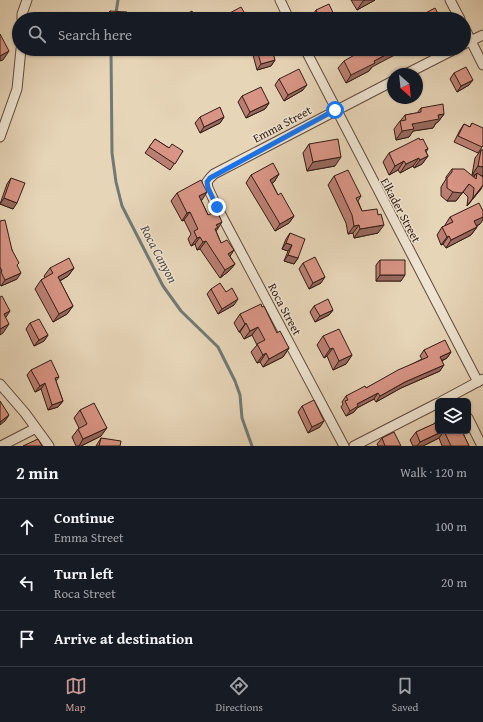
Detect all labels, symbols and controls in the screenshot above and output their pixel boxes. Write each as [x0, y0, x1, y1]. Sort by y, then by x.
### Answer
search box [12, 12, 471, 56]
icon: search [26, 23, 48, 45]
text: Search here [58, 24, 132, 45]
north arrow [387, 68, 423, 104]
street label: Emma Street [250, 101, 315, 147]
route start [326, 101, 344, 119]
street label: Elkader Street [377, 175, 426, 246]
route end [208, 198, 226, 216]
water label: Roca Canyon [135, 221, 182, 287]
street label: Roca Street [264, 280, 306, 339]
map controls [435, 398, 471, 434]
button: layers [435, 398, 471, 434]
text: 2 min [16, 460, 58, 485]
text: Walk · 120 m [400, 463, 467, 482]
text: Continue [54, 507, 115, 528]
icon: ahead [16, 516, 38, 538]
text: 100 m [435, 517, 467, 536]
text: Emma Street [54, 528, 124, 547]
text: Turn left [54, 563, 113, 584]
icon: left [16, 572, 38, 594]
text: 20 m [441, 573, 467, 592]
text: Roca Street [54, 584, 116, 603]
icon: arrive [16, 628, 38, 650]
text: Arrive at destination [54, 628, 193, 649]
tab: Map [65, 675, 87, 715]
tab: Directions [216, 675, 263, 715]
tab: Saved [392, 675, 418, 715]

